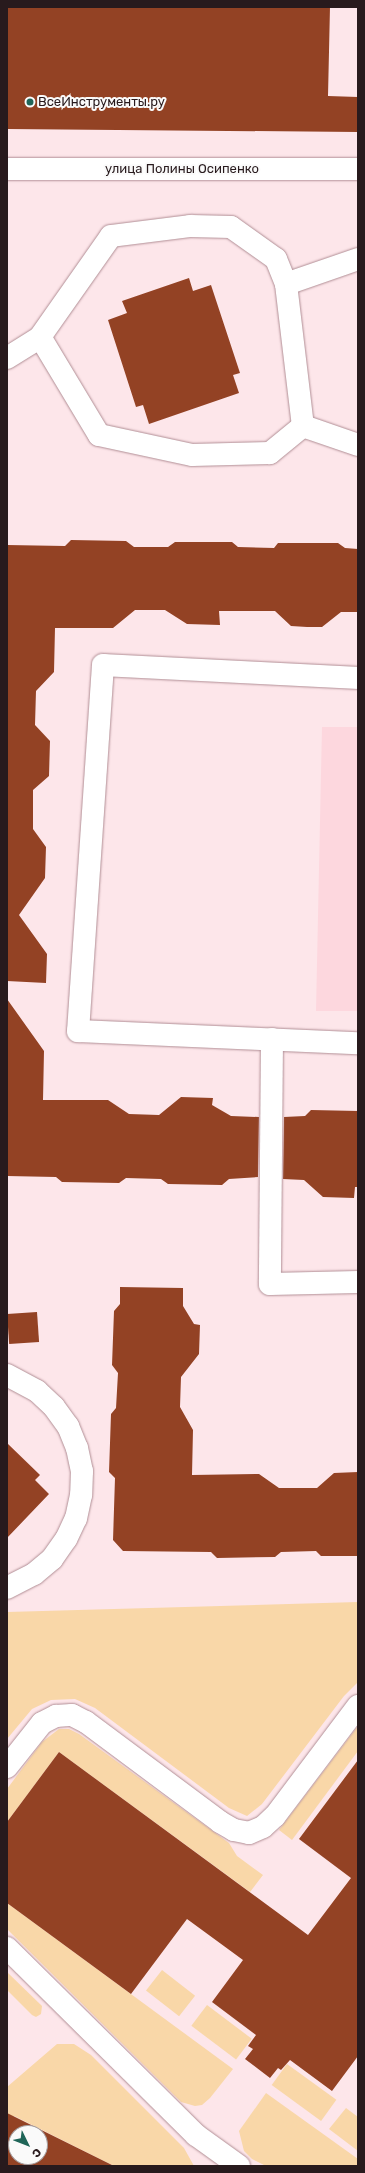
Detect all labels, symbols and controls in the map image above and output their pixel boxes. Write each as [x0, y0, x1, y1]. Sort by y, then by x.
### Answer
place label: ВсеИнструменты.ру [38, 94, 165, 110]
marker: ВсеИнструменты.ру [25, 97, 35, 107]
street label: улица Полины Осипенко [105, 161, 259, 177]
north arrow [8, 2125, 48, 2165]
text: С [29, 2146, 44, 2160]

